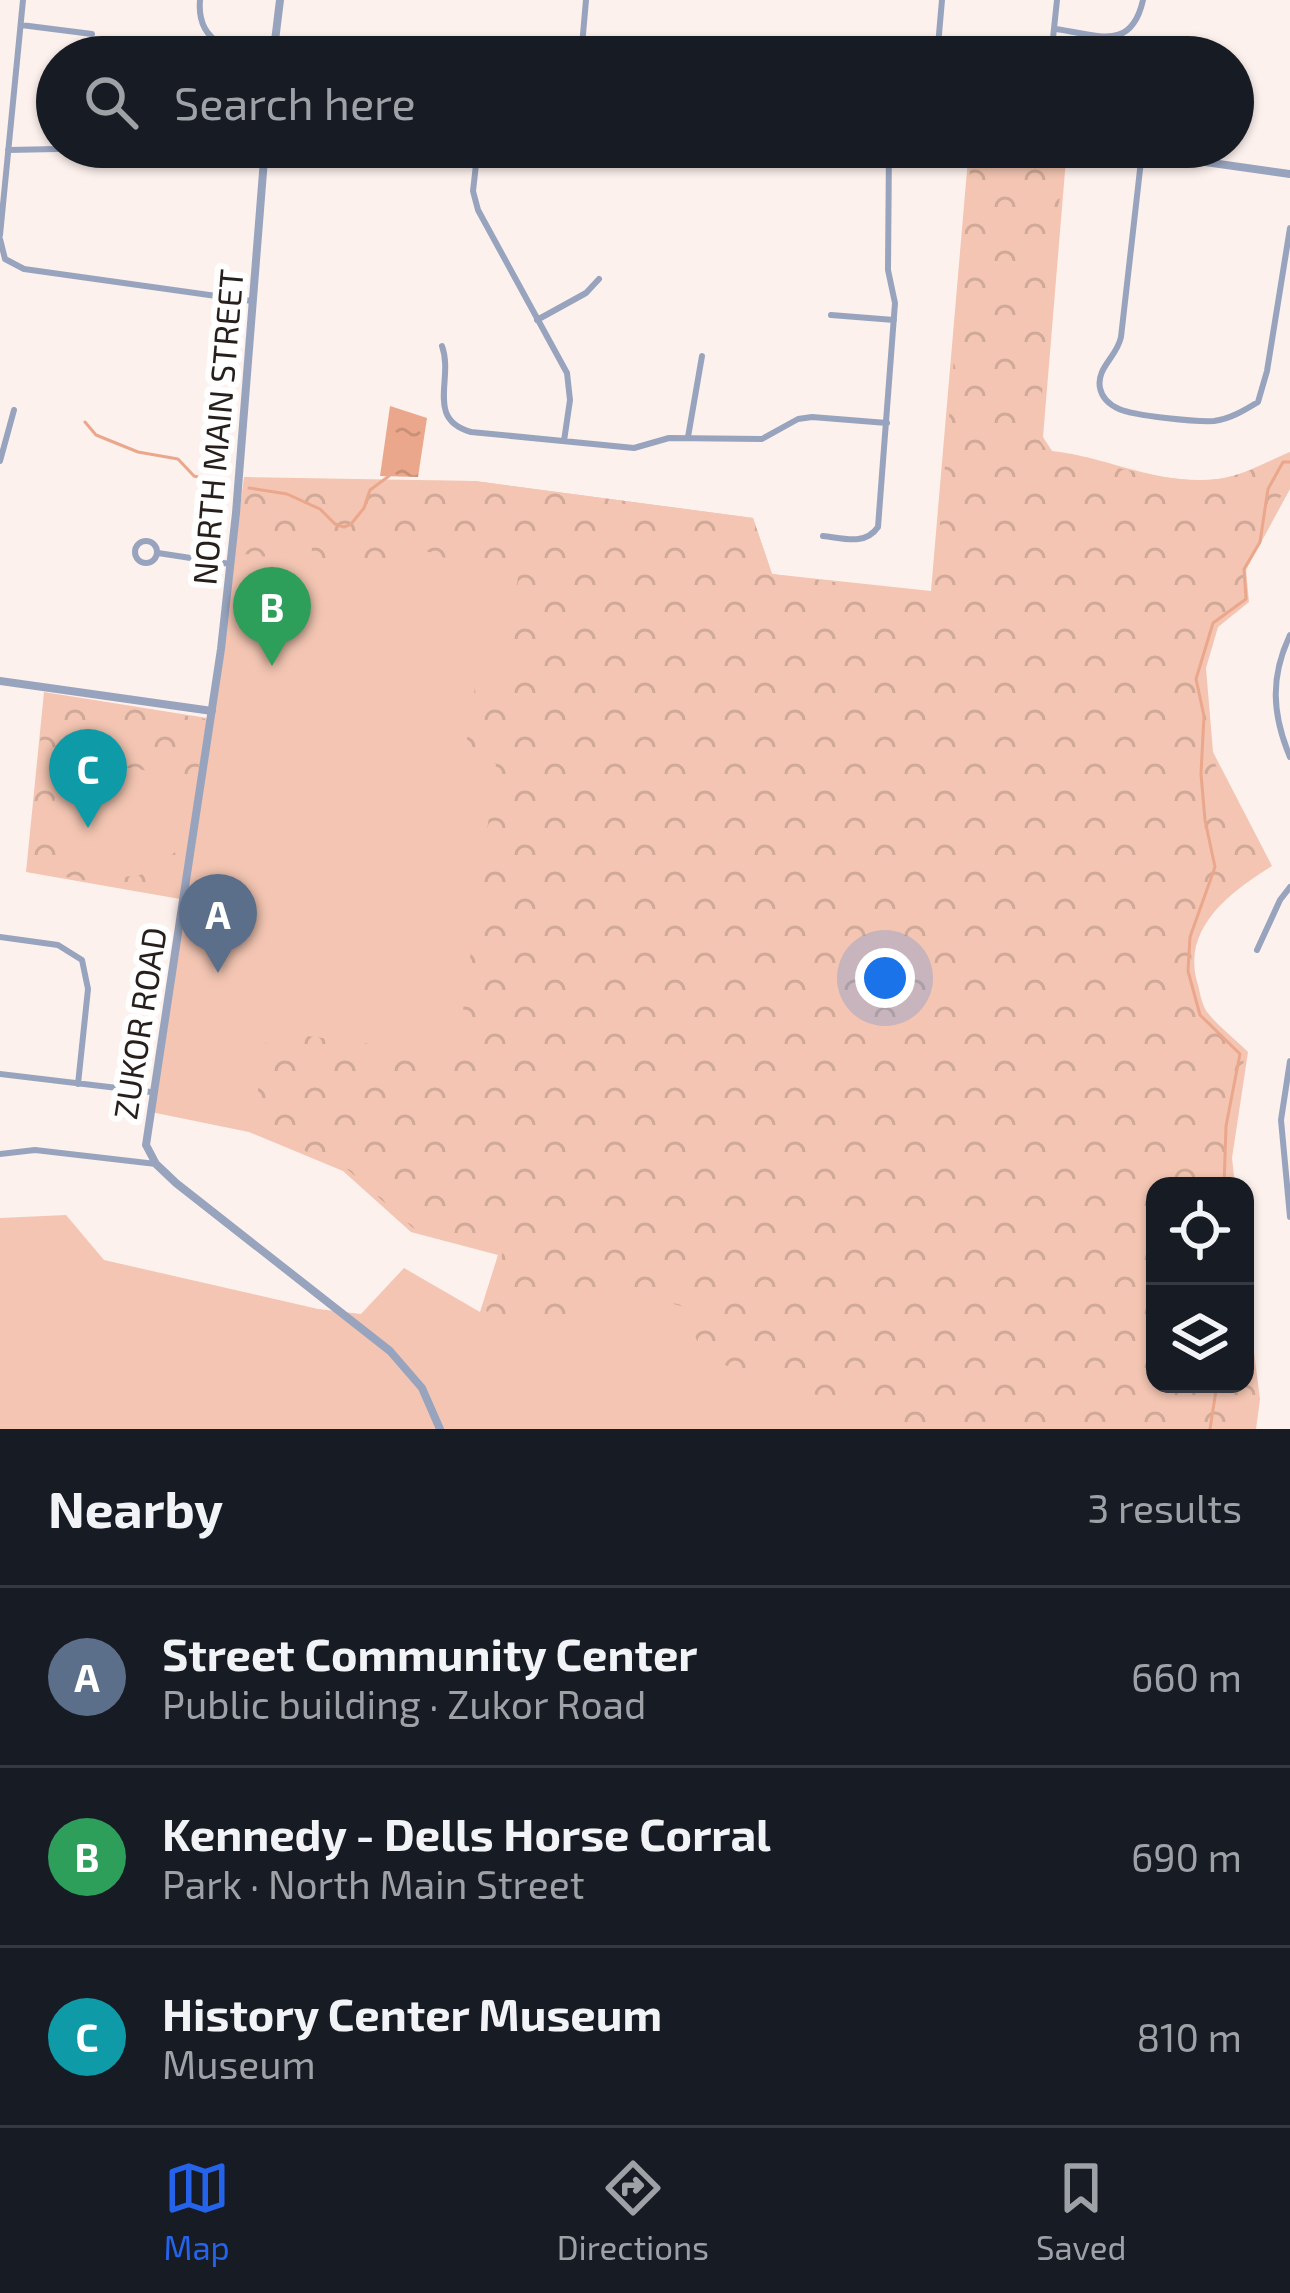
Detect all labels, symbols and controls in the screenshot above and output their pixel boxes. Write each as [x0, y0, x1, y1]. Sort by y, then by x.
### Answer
search box [36, 36, 1254, 168]
icon: search [78, 69, 144, 135]
text: Search here [174, 75, 416, 129]
street label: NORTH MAIN STREET [183, 267, 251, 587]
pin: B [233, 567, 311, 666]
pin: C [49, 729, 127, 828]
pin: A [179, 874, 257, 973]
street label: ZUKOR ROAD [104, 924, 174, 1122]
your location [855, 948, 915, 1008]
map controls [1146, 1177, 1254, 1393]
button: locate [1146, 1177, 1254, 1285]
button: layers [1146, 1285, 1254, 1393]
text: Nearby [48, 1477, 223, 1538]
text: 3 results [1088, 1484, 1242, 1531]
text: Street Community Center [162, 1626, 697, 1680]
text: A [74, 1653, 100, 1700]
text: 660 m [1131, 1653, 1242, 1700]
text: Public building · Zukor Road [162, 1680, 646, 1727]
text: Kennedy - Dells Horse Corral [162, 1806, 771, 1860]
text: B [75, 1833, 99, 1880]
text: 690 m [1131, 1833, 1242, 1880]
text: Park · North Main Street [162, 1860, 585, 1907]
text: History Center Museum [162, 1986, 662, 2040]
text: C [76, 2013, 98, 2060]
text: 810 m [1136, 2013, 1242, 2060]
text: Museum [162, 2040, 316, 2087]
tab: Map [164, 2155, 230, 2267]
tab: Directions [557, 2155, 709, 2267]
tab: Saved [1036, 2155, 1126, 2267]

